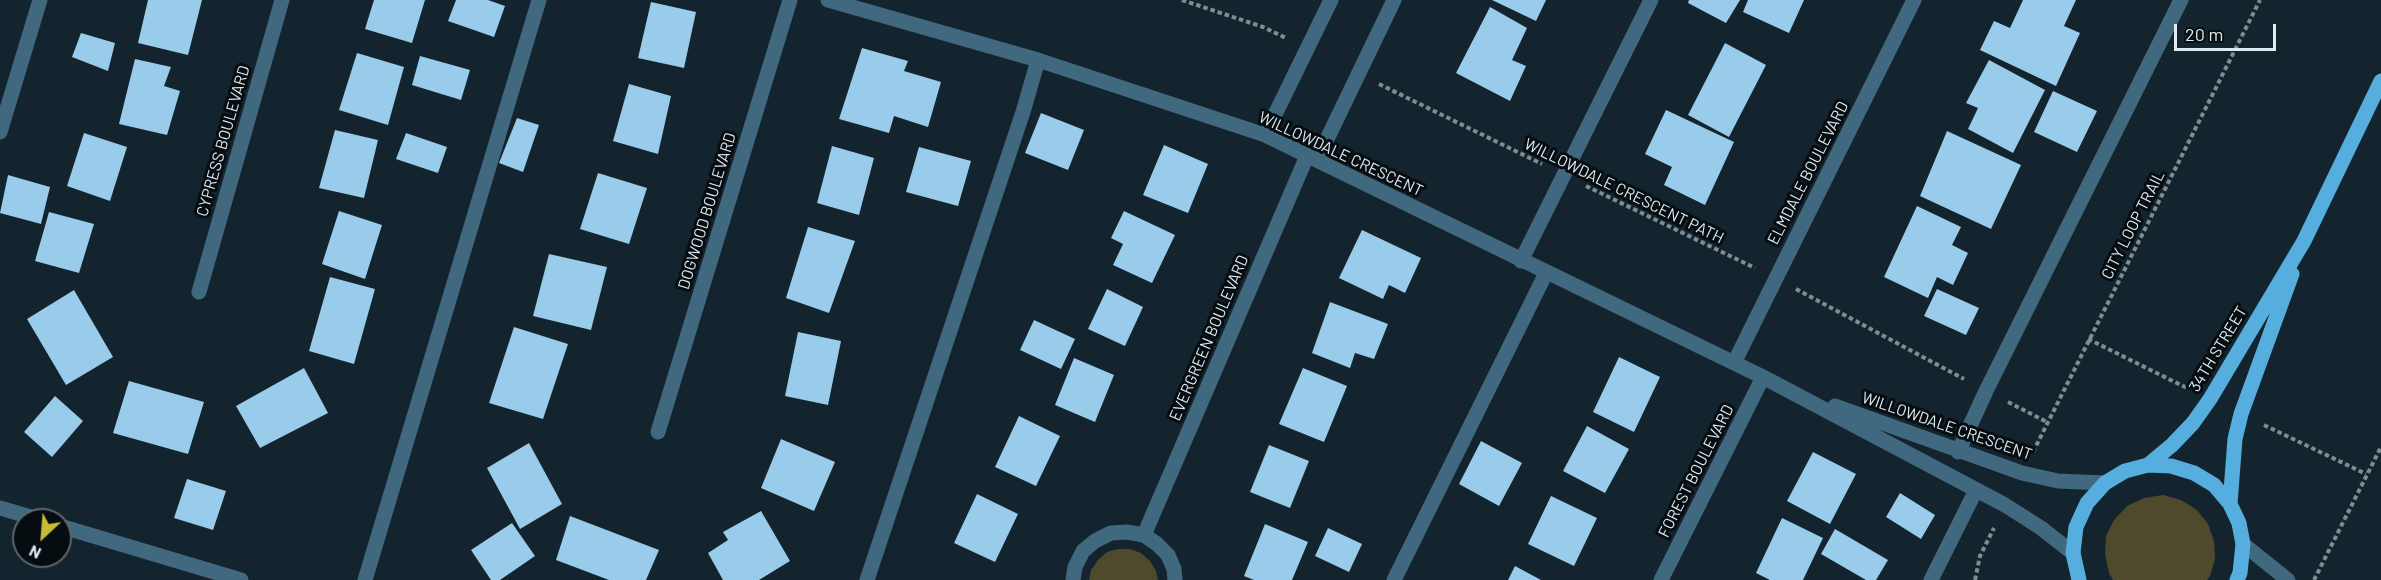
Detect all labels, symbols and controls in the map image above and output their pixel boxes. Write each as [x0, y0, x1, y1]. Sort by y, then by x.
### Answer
scale bar [2177, 12, 2279, 50]
text: 20 m [2185, 23, 2223, 45]
street label: CYPRESS BOULEVARD [192, 63, 254, 219]
street label: ELMDALE BOULEVARD [1764, 98, 1852, 248]
street label: WILLOWDALE CRESCENT [1256, 107, 1426, 201]
street label: DOGWOOD BOULEVARD [674, 130, 740, 292]
street label: WILLOWDALE CRESCENT PATH [1521, 134, 1727, 248]
street label: CITY LOOP TRAIL [2097, 168, 2169, 282]
street label: EVERGREEN BOULEVARD [1165, 252, 1253, 424]
street label: 34TH STREET [2185, 303, 2251, 395]
street label: WILLOWDALE CRESCENT [1859, 388, 2035, 464]
street label: FOREST BOULEVARD [1654, 401, 1738, 541]
north arrow [12, 508, 72, 568]
text: N [26, 542, 44, 564]

